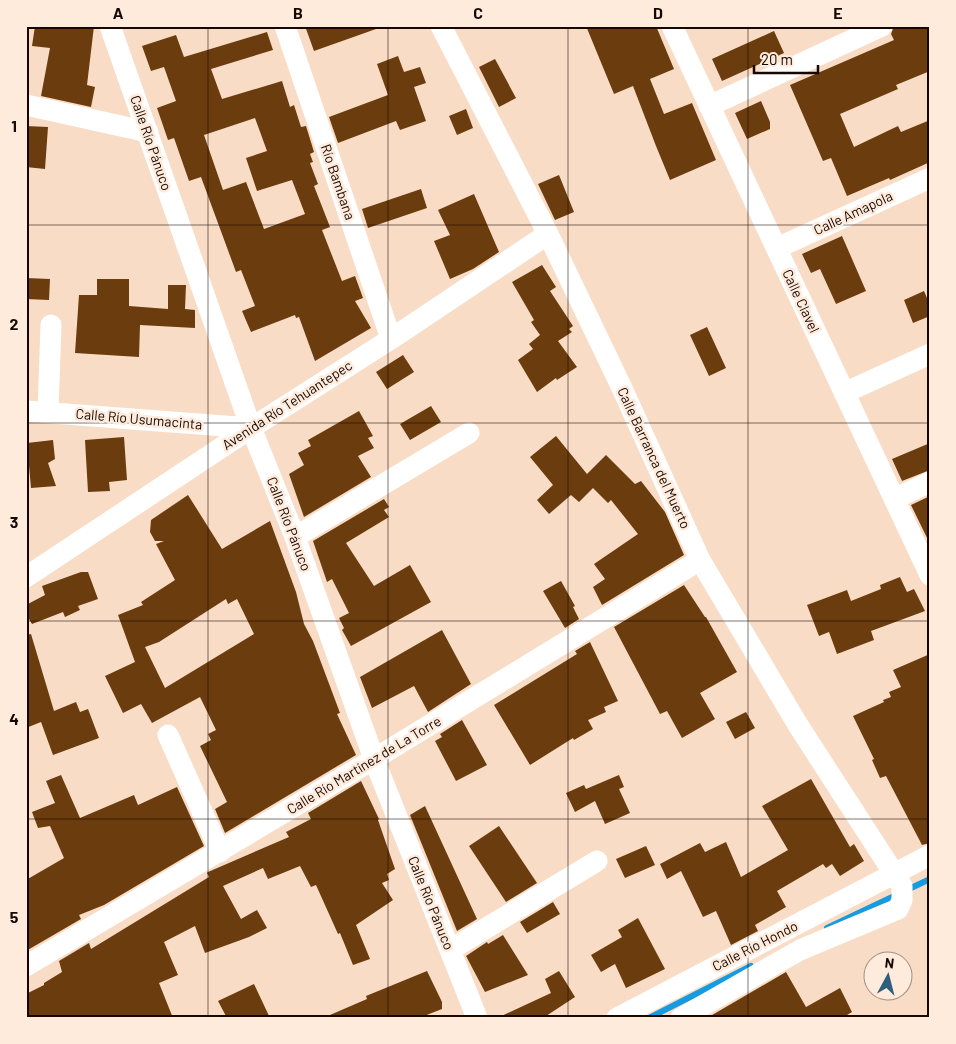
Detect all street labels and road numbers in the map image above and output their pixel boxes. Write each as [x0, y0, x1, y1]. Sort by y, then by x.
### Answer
street label: Calle Río Pánuco [127, 93, 176, 193]
street label: Río Bambana [318, 142, 359, 222]
street label: Calle Amapola [811, 187, 895, 238]
street label: Calle Clavel [779, 266, 824, 335]
street label: Avenida Río Tehuantepec [219, 356, 355, 453]
street label: Calle Barranca del Muerto [614, 384, 695, 531]
street label: Calle Río Usumacinta [75, 405, 203, 433]
street label: Calle Río Pánuco [264, 474, 315, 573]
street label: Calle Río Martínez de La Torre [284, 712, 444, 817]
street label: Calle Río Pánuco [405, 853, 458, 952]
street label: Calle Río Hondo [709, 917, 800, 974]

